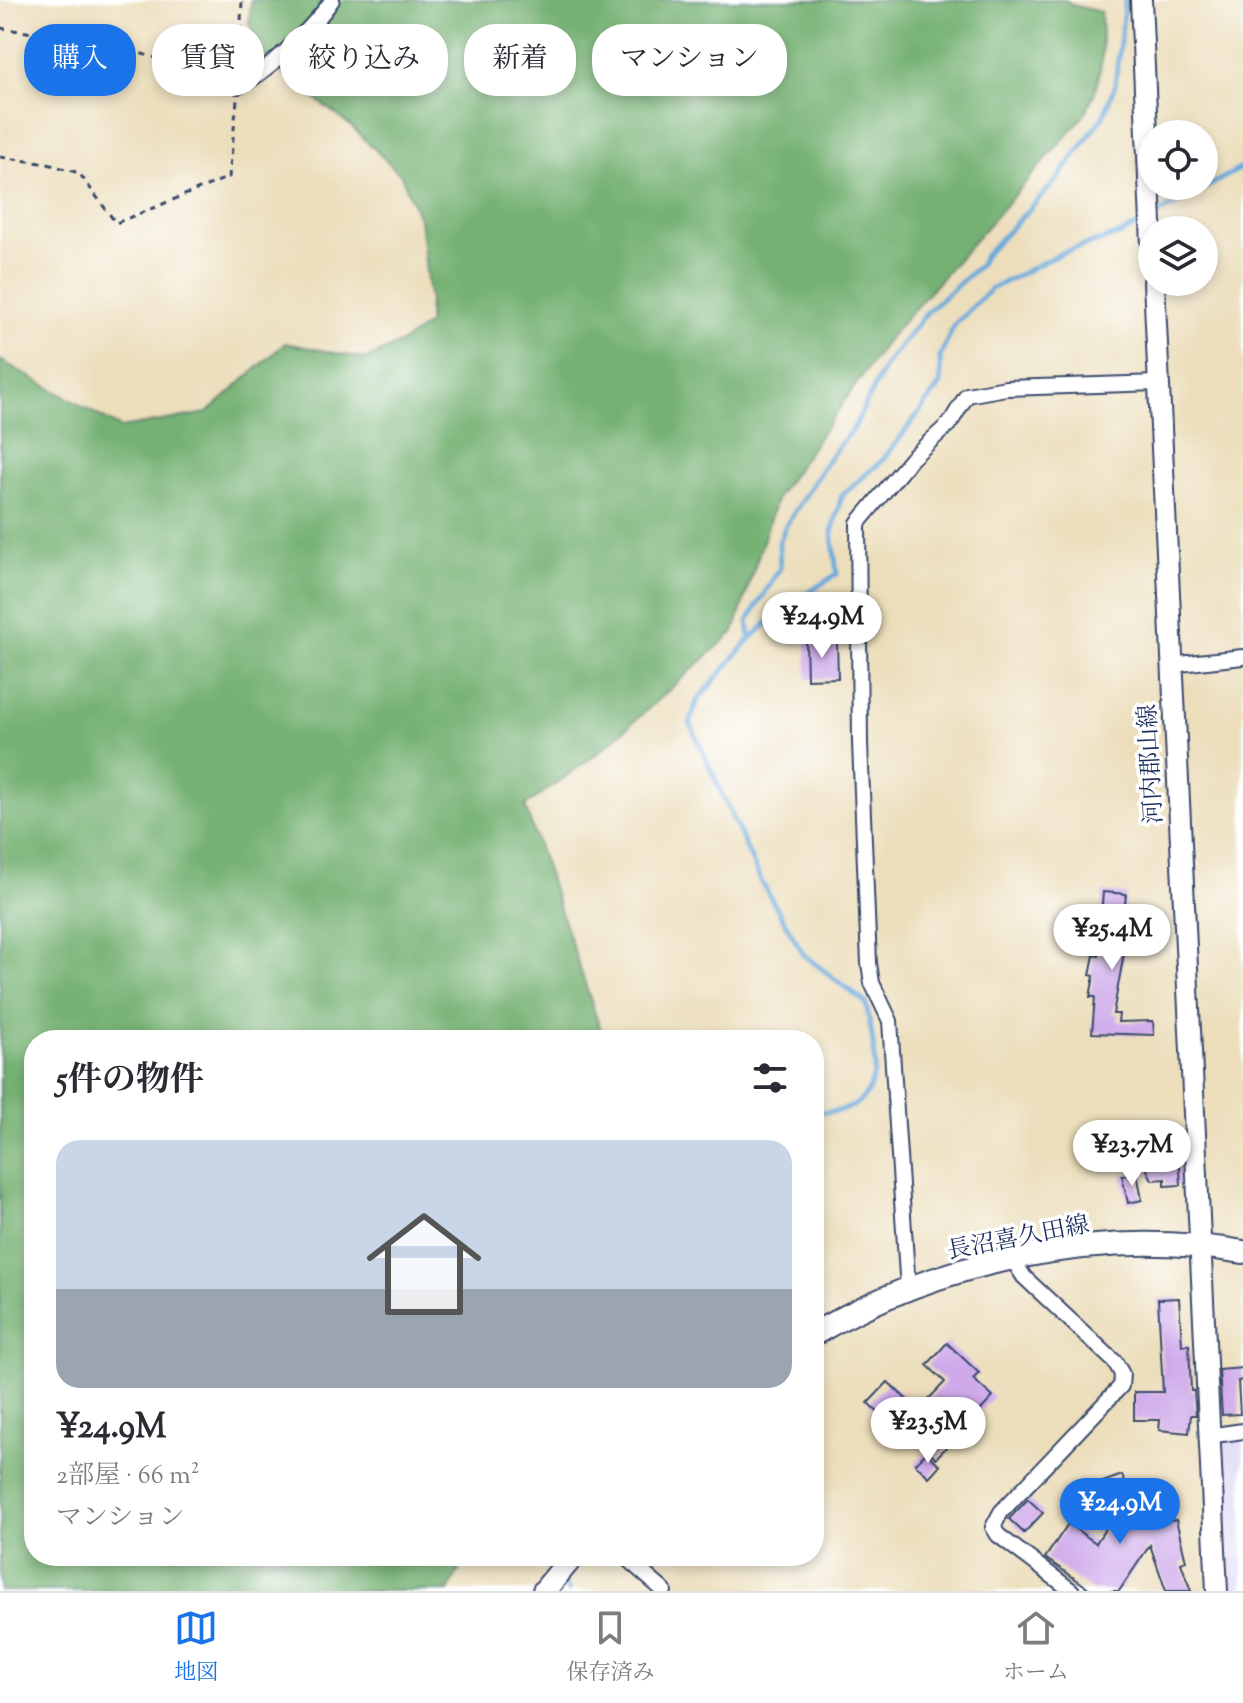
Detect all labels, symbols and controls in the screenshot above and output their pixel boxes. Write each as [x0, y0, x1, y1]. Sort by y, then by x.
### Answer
chip: 購入 [24, 24, 136, 96]
chip: 賃貸 [152, 24, 264, 96]
chip: 絞り込み [280, 24, 448, 96]
chip: 新着 [464, 24, 576, 96]
chip: マンション [592, 24, 787, 96]
map controls [1138, 120, 1218, 296]
button: locate [1138, 120, 1218, 200]
button: layers [1138, 216, 1218, 296]
pin: ¥24.9M [757, 592, 887, 660]
text: ¥24.9M [780, 599, 864, 636]
street label: 河内郡山線 [1132, 703, 1172, 825]
pin: ¥25.4M [1047, 904, 1177, 972]
text: ¥25.4M [1071, 911, 1153, 948]
icon: filters [748, 1056, 792, 1100]
text: 5件の物件 [56, 1057, 204, 1106]
pin: ¥23.7M [1067, 1120, 1197, 1188]
text: ¥23.7M [1091, 1127, 1173, 1164]
icon: home [352, 1192, 496, 1336]
street label: 長沼喜久田線 [944, 1209, 1092, 1269]
pin: ¥23.5M [863, 1397, 993, 1465]
text: ¥24.9M [56, 1404, 166, 1453]
text: ¥23.5M [889, 1404, 967, 1441]
text: 2部屋 · 66 m² [56, 1458, 199, 1495]
pin: ¥24.9M [1055, 1478, 1185, 1546]
text: ¥24.9M [1078, 1485, 1162, 1522]
text: マンション [56, 1500, 185, 1537]
tab: 地図 [174, 1606, 218, 1690]
tab: 保存済み [566, 1606, 655, 1690]
tab: ホーム [1003, 1606, 1069, 1690]

